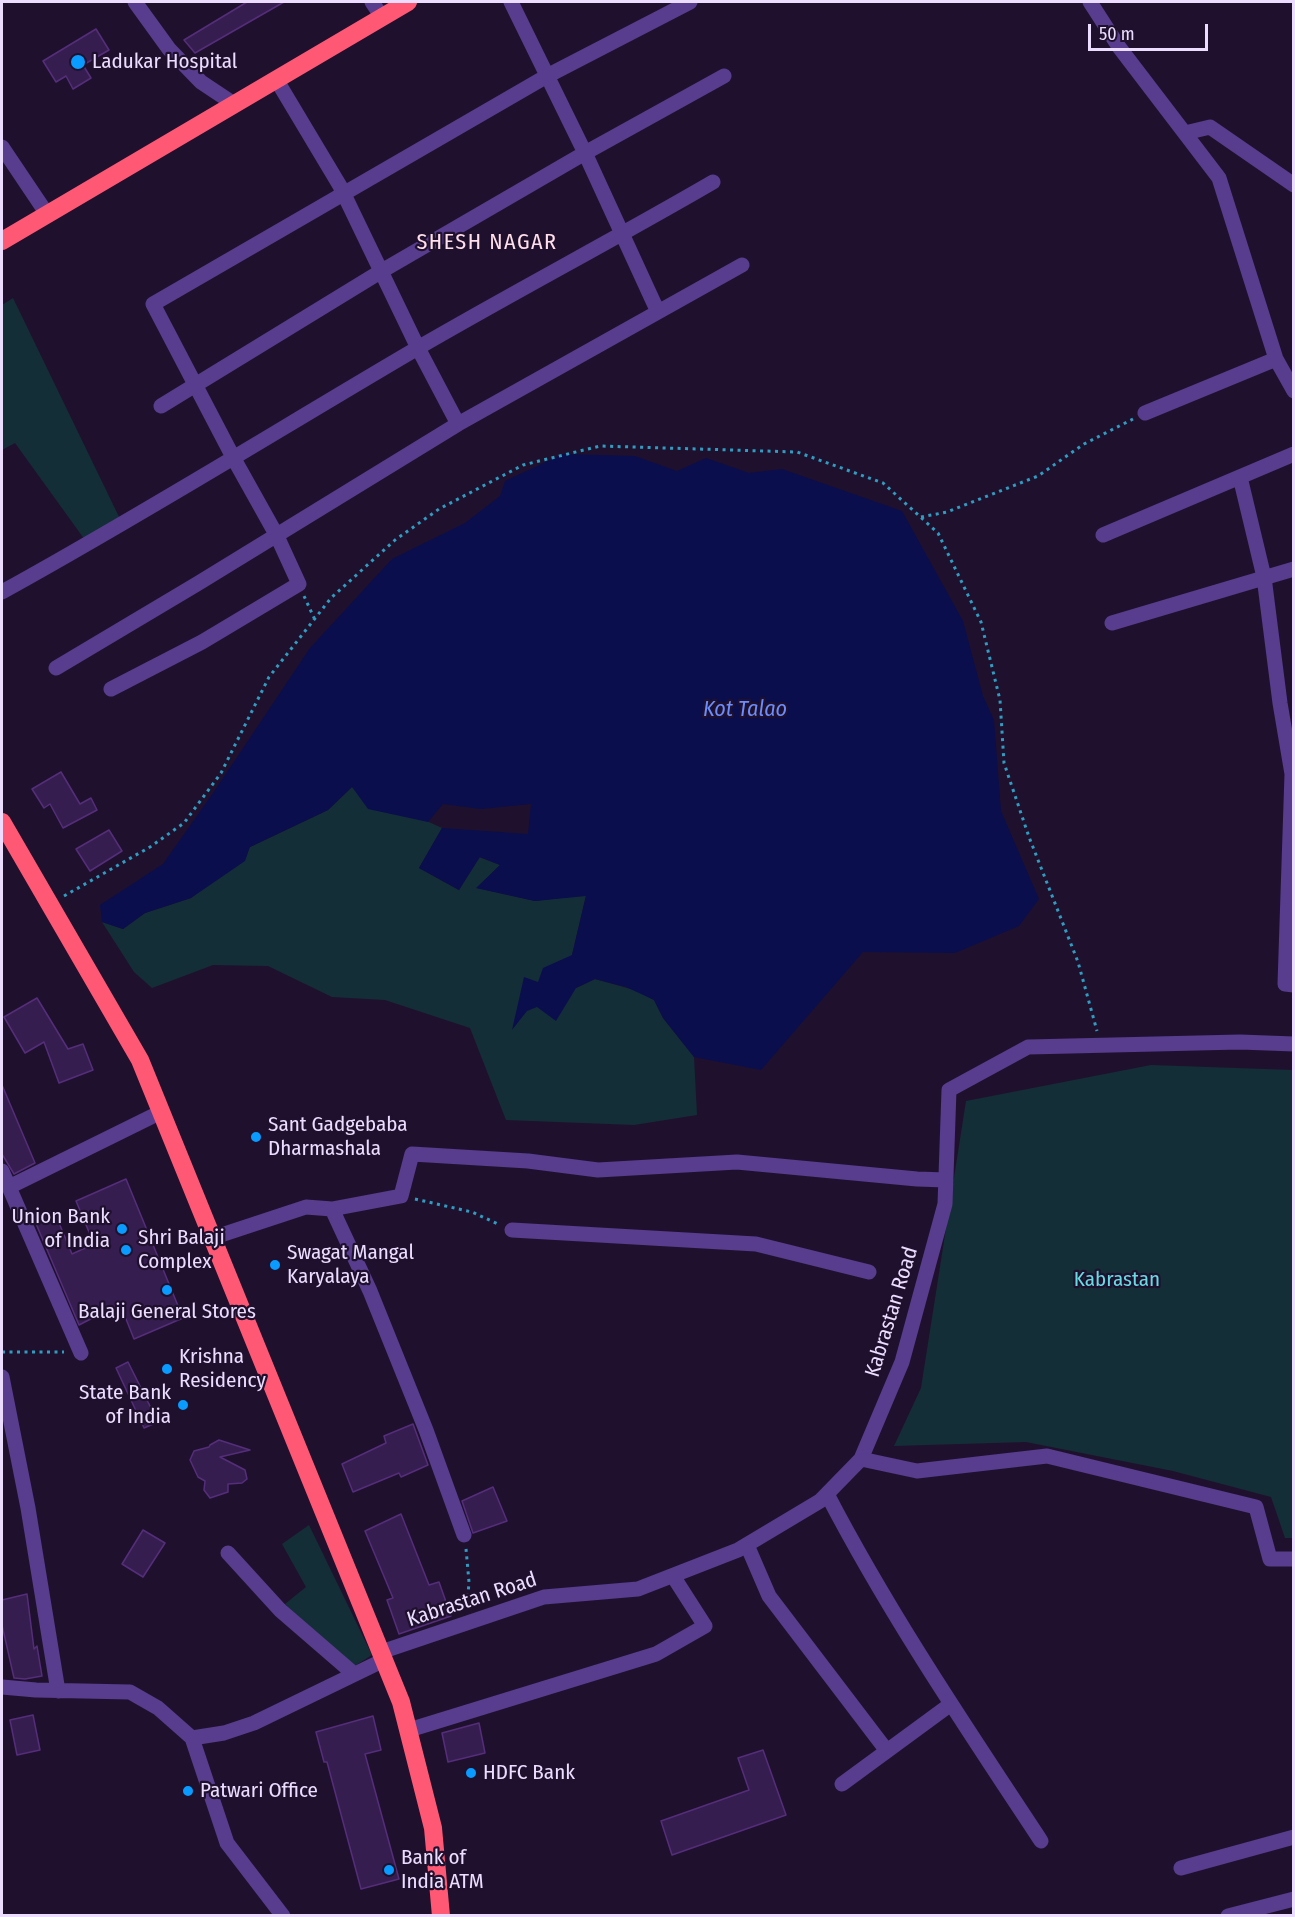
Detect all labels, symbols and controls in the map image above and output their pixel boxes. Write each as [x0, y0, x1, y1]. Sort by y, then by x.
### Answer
scale bar [1091, 12, 1211, 50]
text: 50 m [1099, 23, 1135, 45]
place label: Ladukar Hospital [92, 49, 237, 75]
marker: Ladukar Hospital [69, 53, 87, 71]
district label: SHESH NAGAR [416, 230, 558, 256]
water label: Kot Talao [703, 697, 787, 723]
place label: Sant Gadgebaba Dharmashala [268, 1112, 408, 1162]
marker: Sant Gadgebaba Dharmashala [249, 1130, 263, 1144]
place label: Union Bank of India [12, 1204, 110, 1254]
marker: Union Bank of India [115, 1222, 129, 1236]
place label: Shri Balaji Complex [138, 1225, 225, 1275]
place label: Swagat Mangal Karyalaya [287, 1240, 414, 1290]
marker: Shri Balaji Complex [119, 1243, 133, 1257]
street label: Kabrastan Road [860, 1244, 924, 1380]
marker: Swagat Mangal Karyalaya [268, 1258, 282, 1272]
park label: Kabrastan [1074, 1267, 1160, 1293]
marker: Balaji General Stores [160, 1283, 174, 1297]
place label: Balaji General Stores [78, 1299, 256, 1325]
place label: Krishna Residency [179, 1344, 266, 1394]
marker: Krishna Residency [160, 1362, 174, 1376]
place label: State Bank of India [79, 1380, 171, 1430]
marker: State Bank of India [176, 1398, 190, 1412]
street label: Kabrastan Road [404, 1567, 540, 1633]
place label: HDFC Bank [483, 1760, 575, 1786]
marker: HDFC Bank [464, 1766, 478, 1780]
place label: Patwari Office [200, 1778, 318, 1804]
marker: Patwari Office [181, 1784, 195, 1798]
place label: Bank of India ATM [401, 1845, 484, 1895]
marker: Bank of India ATM [382, 1863, 396, 1877]

